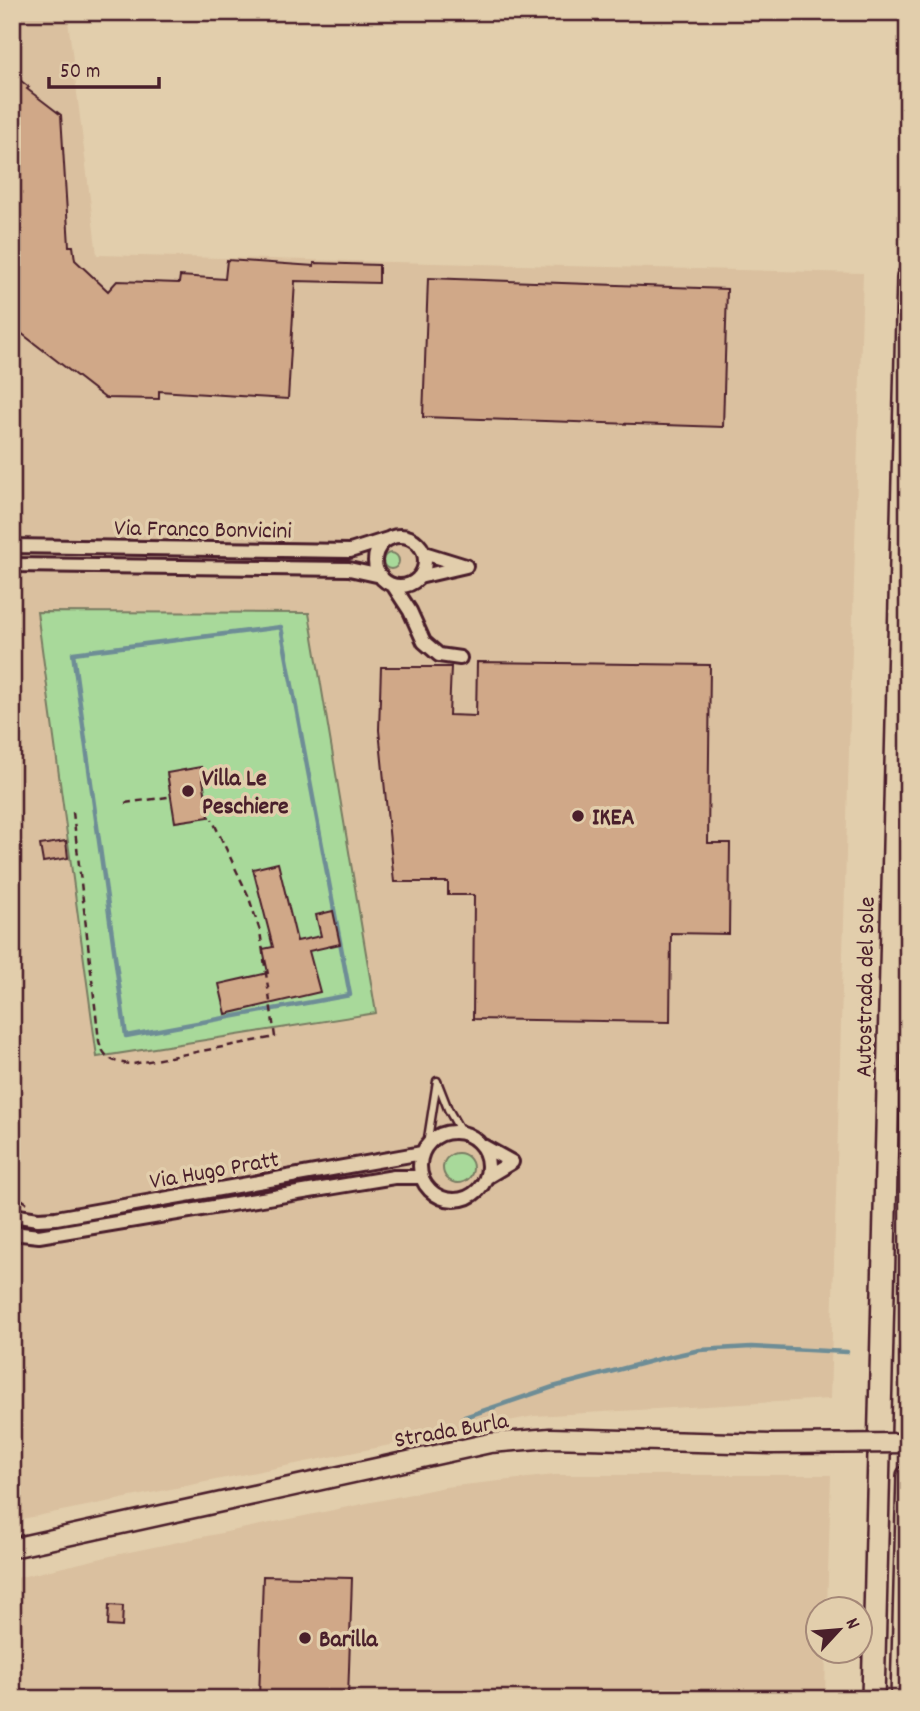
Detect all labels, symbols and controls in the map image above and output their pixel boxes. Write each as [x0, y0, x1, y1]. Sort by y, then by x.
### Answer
scale bar [49, 46, 159, 90]
text: 50 m [60, 58, 100, 88]
street label: Via Franco Bonvicini [114, 512, 292, 550]
place label: Villa Le Peschiere [202, 763, 289, 825]
marker: Villa Le Peschiere [180, 783, 196, 799]
place label: IKEA [592, 802, 635, 836]
marker: IKEA [570, 808, 586, 824]
street label: Autostrada del Sole [848, 896, 886, 1078]
street label: Via Hugo Pratt [147, 1144, 282, 1200]
street label: Strada Burla [392, 1405, 512, 1459]
north arrow [804, 1596, 874, 1666]
text: N [837, 1614, 865, 1634]
place label: Barilla [319, 1624, 378, 1658]
marker: Barilla [297, 1630, 313, 1646]

